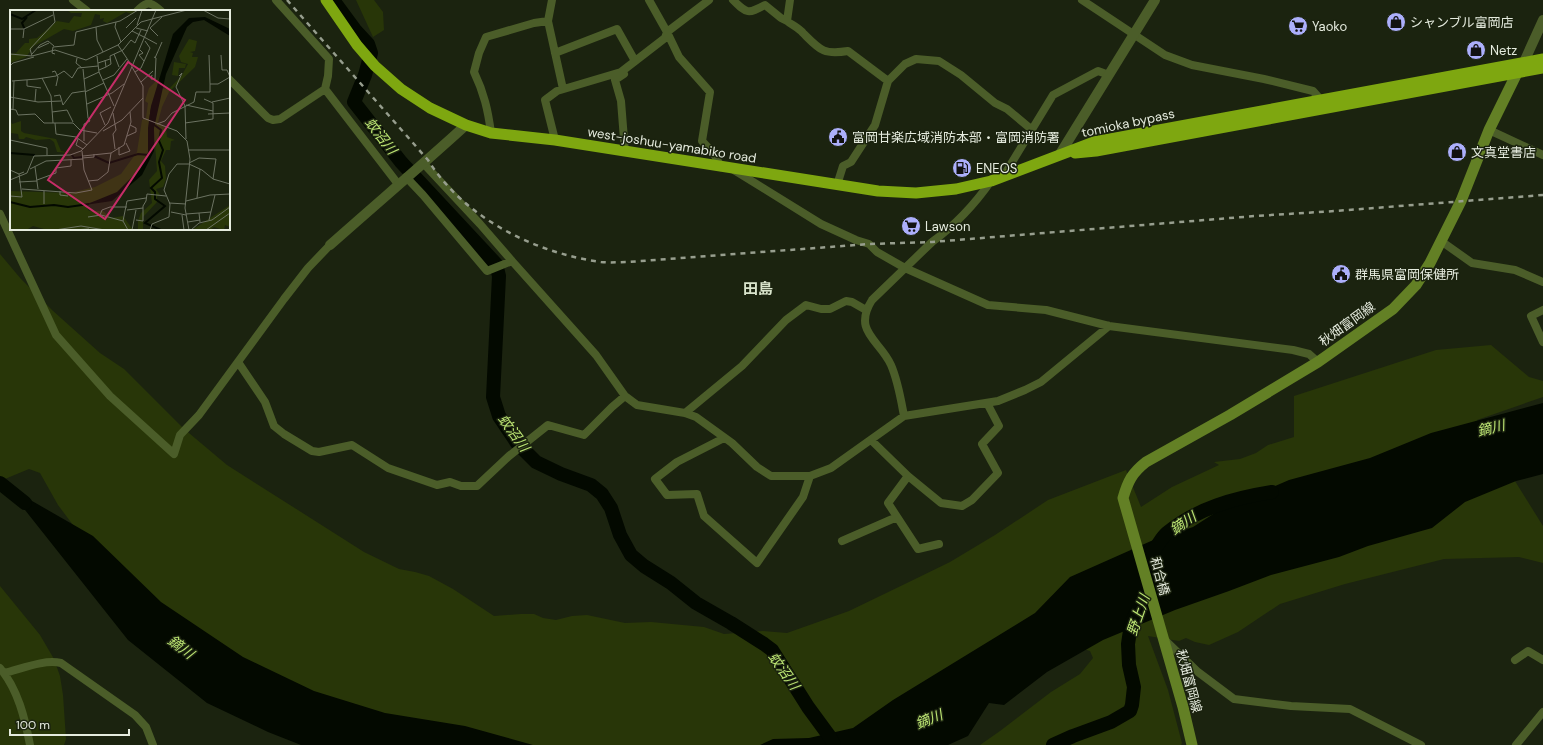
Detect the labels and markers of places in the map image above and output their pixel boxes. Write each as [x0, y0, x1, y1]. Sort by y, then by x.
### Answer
shop icon: シャンブル富岡店 [1385, 11, 1407, 33]
place label: シャンブル富岡店 [1410, 14, 1514, 31]
supermarket icon: Yaoko [1287, 15, 1309, 37]
place label: Yaoko [1312, 18, 1347, 35]
shop icon: Netz [1465, 39, 1487, 61]
place label: Netz [1490, 42, 1517, 59]
public building icon: 富岡甘楽広域消防本部・富岡消防署 [827, 126, 849, 148]
place label: 富岡甘楽広域消防本部・富岡消防署 [852, 129, 1060, 146]
shop icon: 文真堂書店 [1446, 141, 1468, 163]
place label: 文真堂書店 [1471, 144, 1536, 161]
fuel station icon: ENEOS [951, 157, 973, 179]
place label: ENEOS [976, 160, 1017, 177]
supermarket icon: Lawson [900, 215, 922, 237]
place label: Lawson [925, 218, 970, 235]
public building icon: 群馬県富岡保健所 [1330, 263, 1352, 285]
place label: 群馬県富岡保健所 [1355, 266, 1459, 283]

